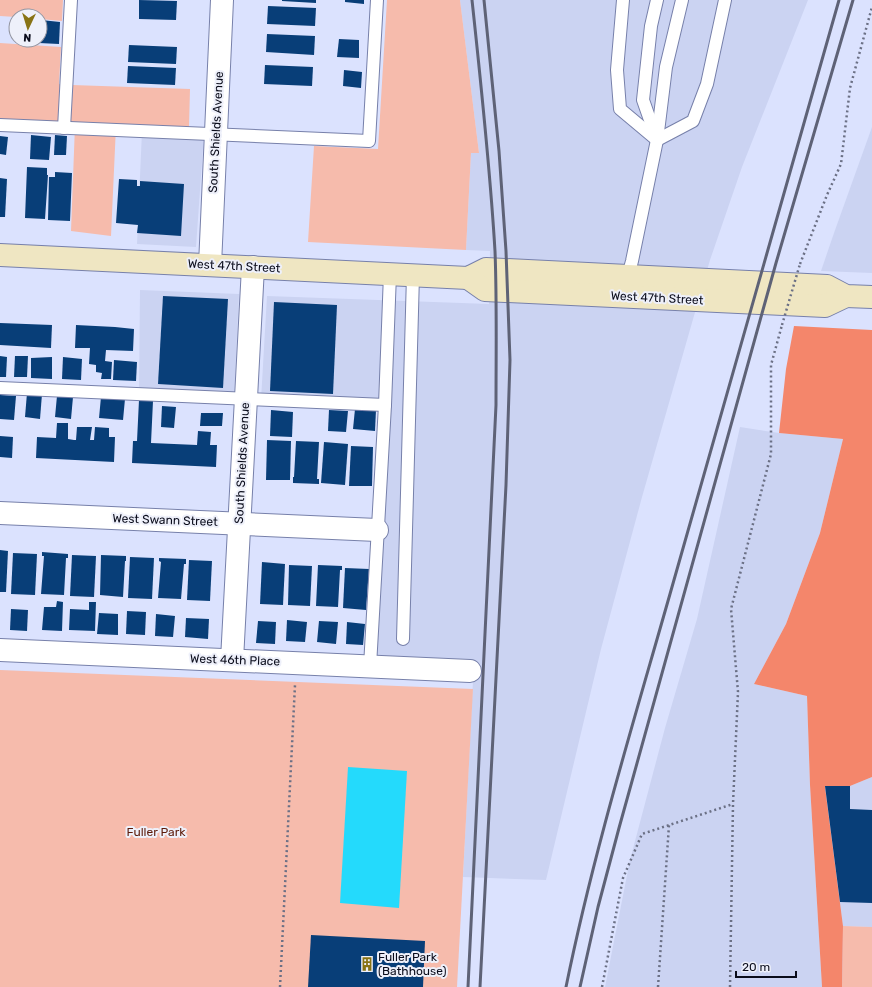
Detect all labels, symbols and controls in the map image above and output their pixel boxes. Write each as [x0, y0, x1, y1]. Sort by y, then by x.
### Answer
north arrow [8, 8, 48, 48]
text: N [23, 31, 32, 44]
street label: South Shields Avenue [206, 71, 226, 193]
street label: West 47th Street [187, 257, 281, 275]
street label: West 47th Street [610, 289, 704, 307]
street label: South Shields Avenue [232, 402, 252, 524]
street label: West Swann Street [112, 511, 218, 529]
street label: West 46th Place [190, 651, 281, 669]
park label: Fuller Park [127, 825, 186, 839]
place label: Fuller Park (Bathhouse) [378, 950, 446, 978]
scale bar [736, 953, 796, 979]
building icon: Fuller Park (Bathhouse) [359, 956, 375, 972]
text: 20 m [742, 960, 770, 974]

